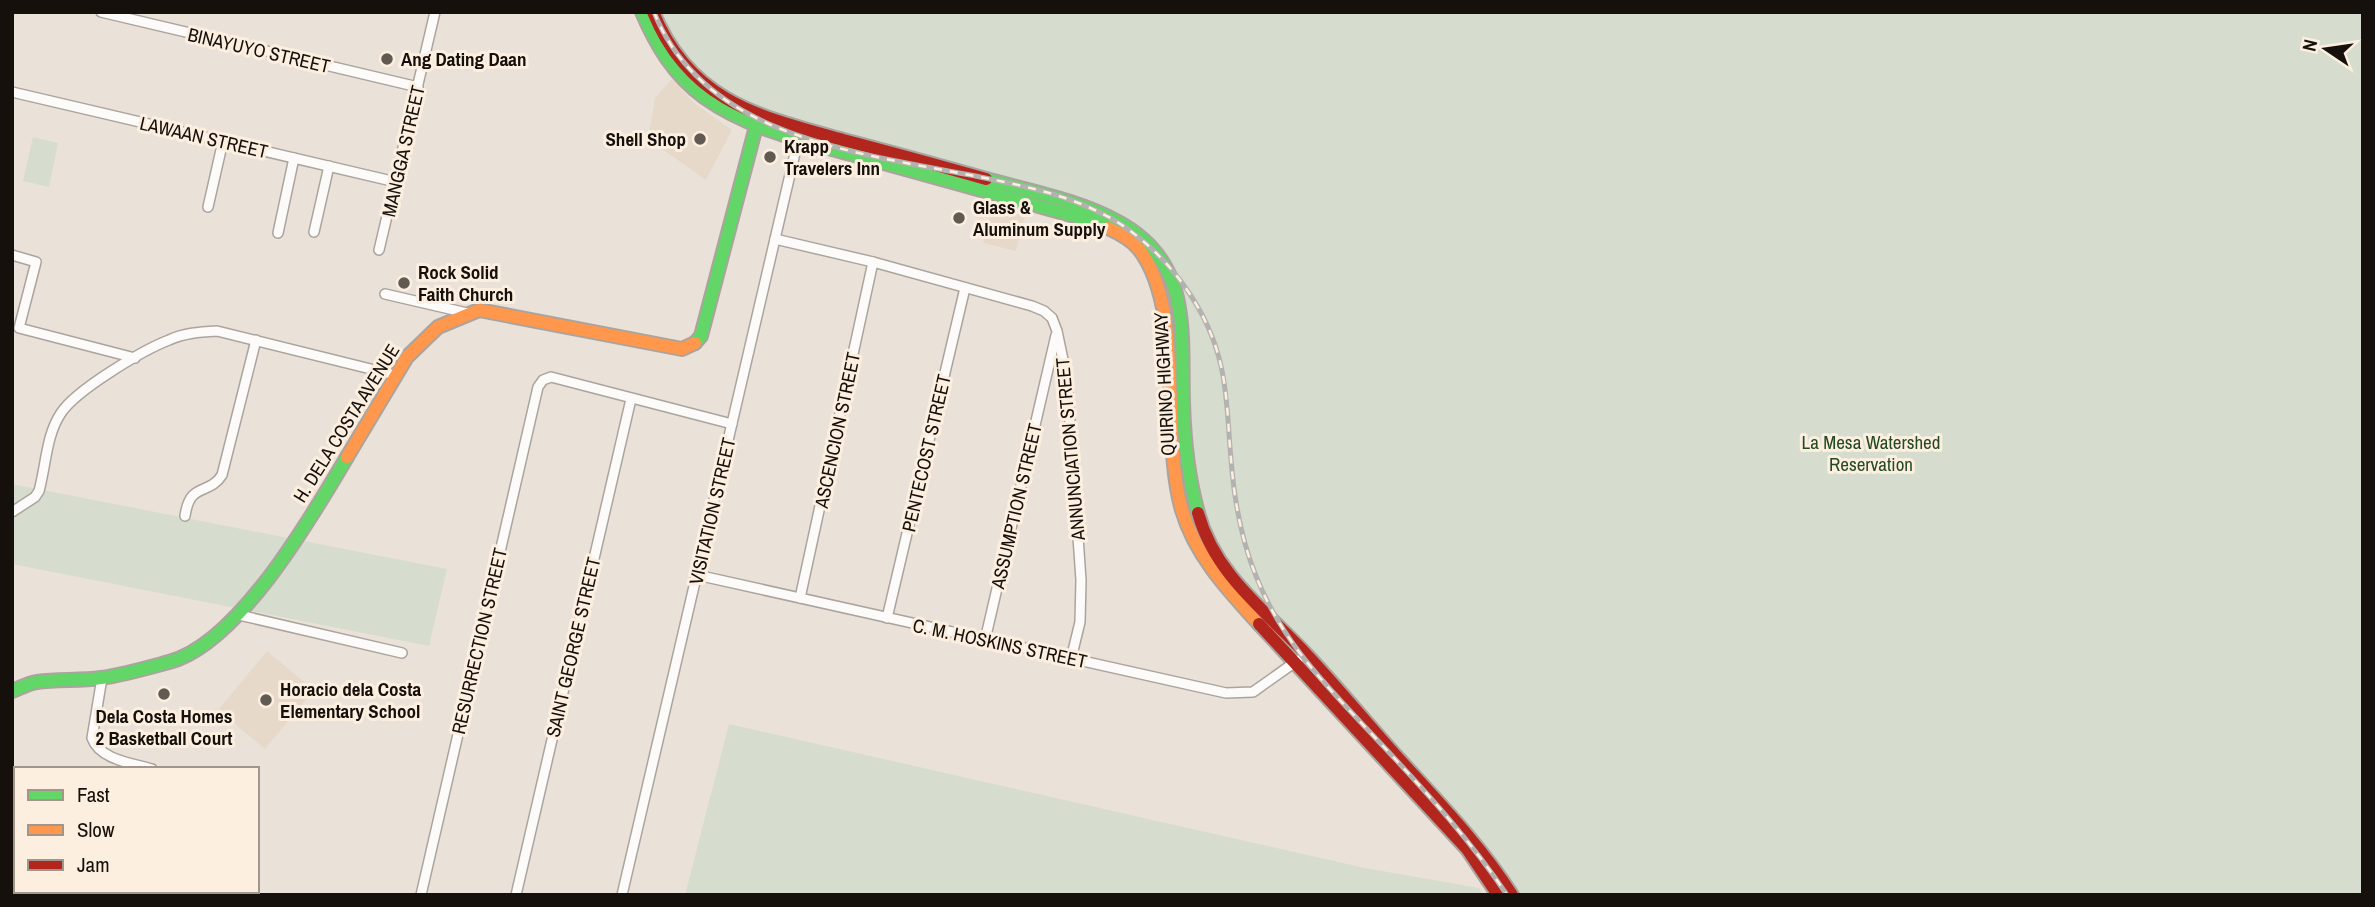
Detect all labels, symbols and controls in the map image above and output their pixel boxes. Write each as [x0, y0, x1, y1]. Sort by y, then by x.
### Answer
north arrow [2291, 14, 2361, 84]
street label: BINAYUYO STREET [185, 21, 333, 79]
text: N [2296, 37, 2323, 54]
place label: Ang Dating Daan [401, 46, 527, 72]
marker: Ang Dating Daan [379, 51, 395, 67]
street label: MANGGA STREET [375, 82, 431, 219]
street label: LAWAAN STREET [138, 110, 271, 164]
place label: Shell Shop [605, 126, 686, 152]
marker: Shell Shop [692, 131, 708, 147]
place label: Krapp Travelers Inn [784, 133, 880, 181]
marker: Krapp Travelers Inn [762, 149, 778, 165]
place label: Glass & Aluminum Supply [973, 194, 1106, 242]
marker: Glass & Aluminum Supply [951, 210, 967, 226]
place label: Rock Solid Faith Church [418, 259, 513, 307]
marker: Rock Solid Faith Church [396, 275, 412, 291]
street label: QUIRINO HIGHWAY [1147, 311, 1181, 456]
street label: H. DELA COSTA AVENUE [287, 339, 405, 507]
street label: ASCENCION STREET [808, 349, 866, 511]
street label: ANNUNCIATION STREET [1049, 356, 1091, 542]
street label: PENTECOST STREET [895, 371, 957, 534]
street label: ASSUMPTION STREET [984, 420, 1048, 592]
park label: La Mesa Watershed Reservation [1802, 429, 1940, 477]
street label: VISITATION STREET [682, 434, 742, 587]
street label: RESURRECTION STREET [445, 545, 513, 737]
street label: SAINT GEORGE STREET [540, 554, 606, 740]
street label: C. M. HOSKINS STREET [910, 612, 1090, 674]
place label: Horacio dela Costa Elementary School [280, 676, 421, 724]
marker: Dela Costa Homes 2 Basketball Court [156, 686, 172, 702]
marker: Horacio dela Costa Elementary School [258, 692, 274, 708]
place label: Dela Costa Homes 2 Basketball Court [96, 703, 232, 751]
legend [14, 767, 259, 893]
text: Fast [77, 780, 110, 809]
text: Slow [77, 815, 115, 844]
text: Jam [77, 850, 110, 879]

